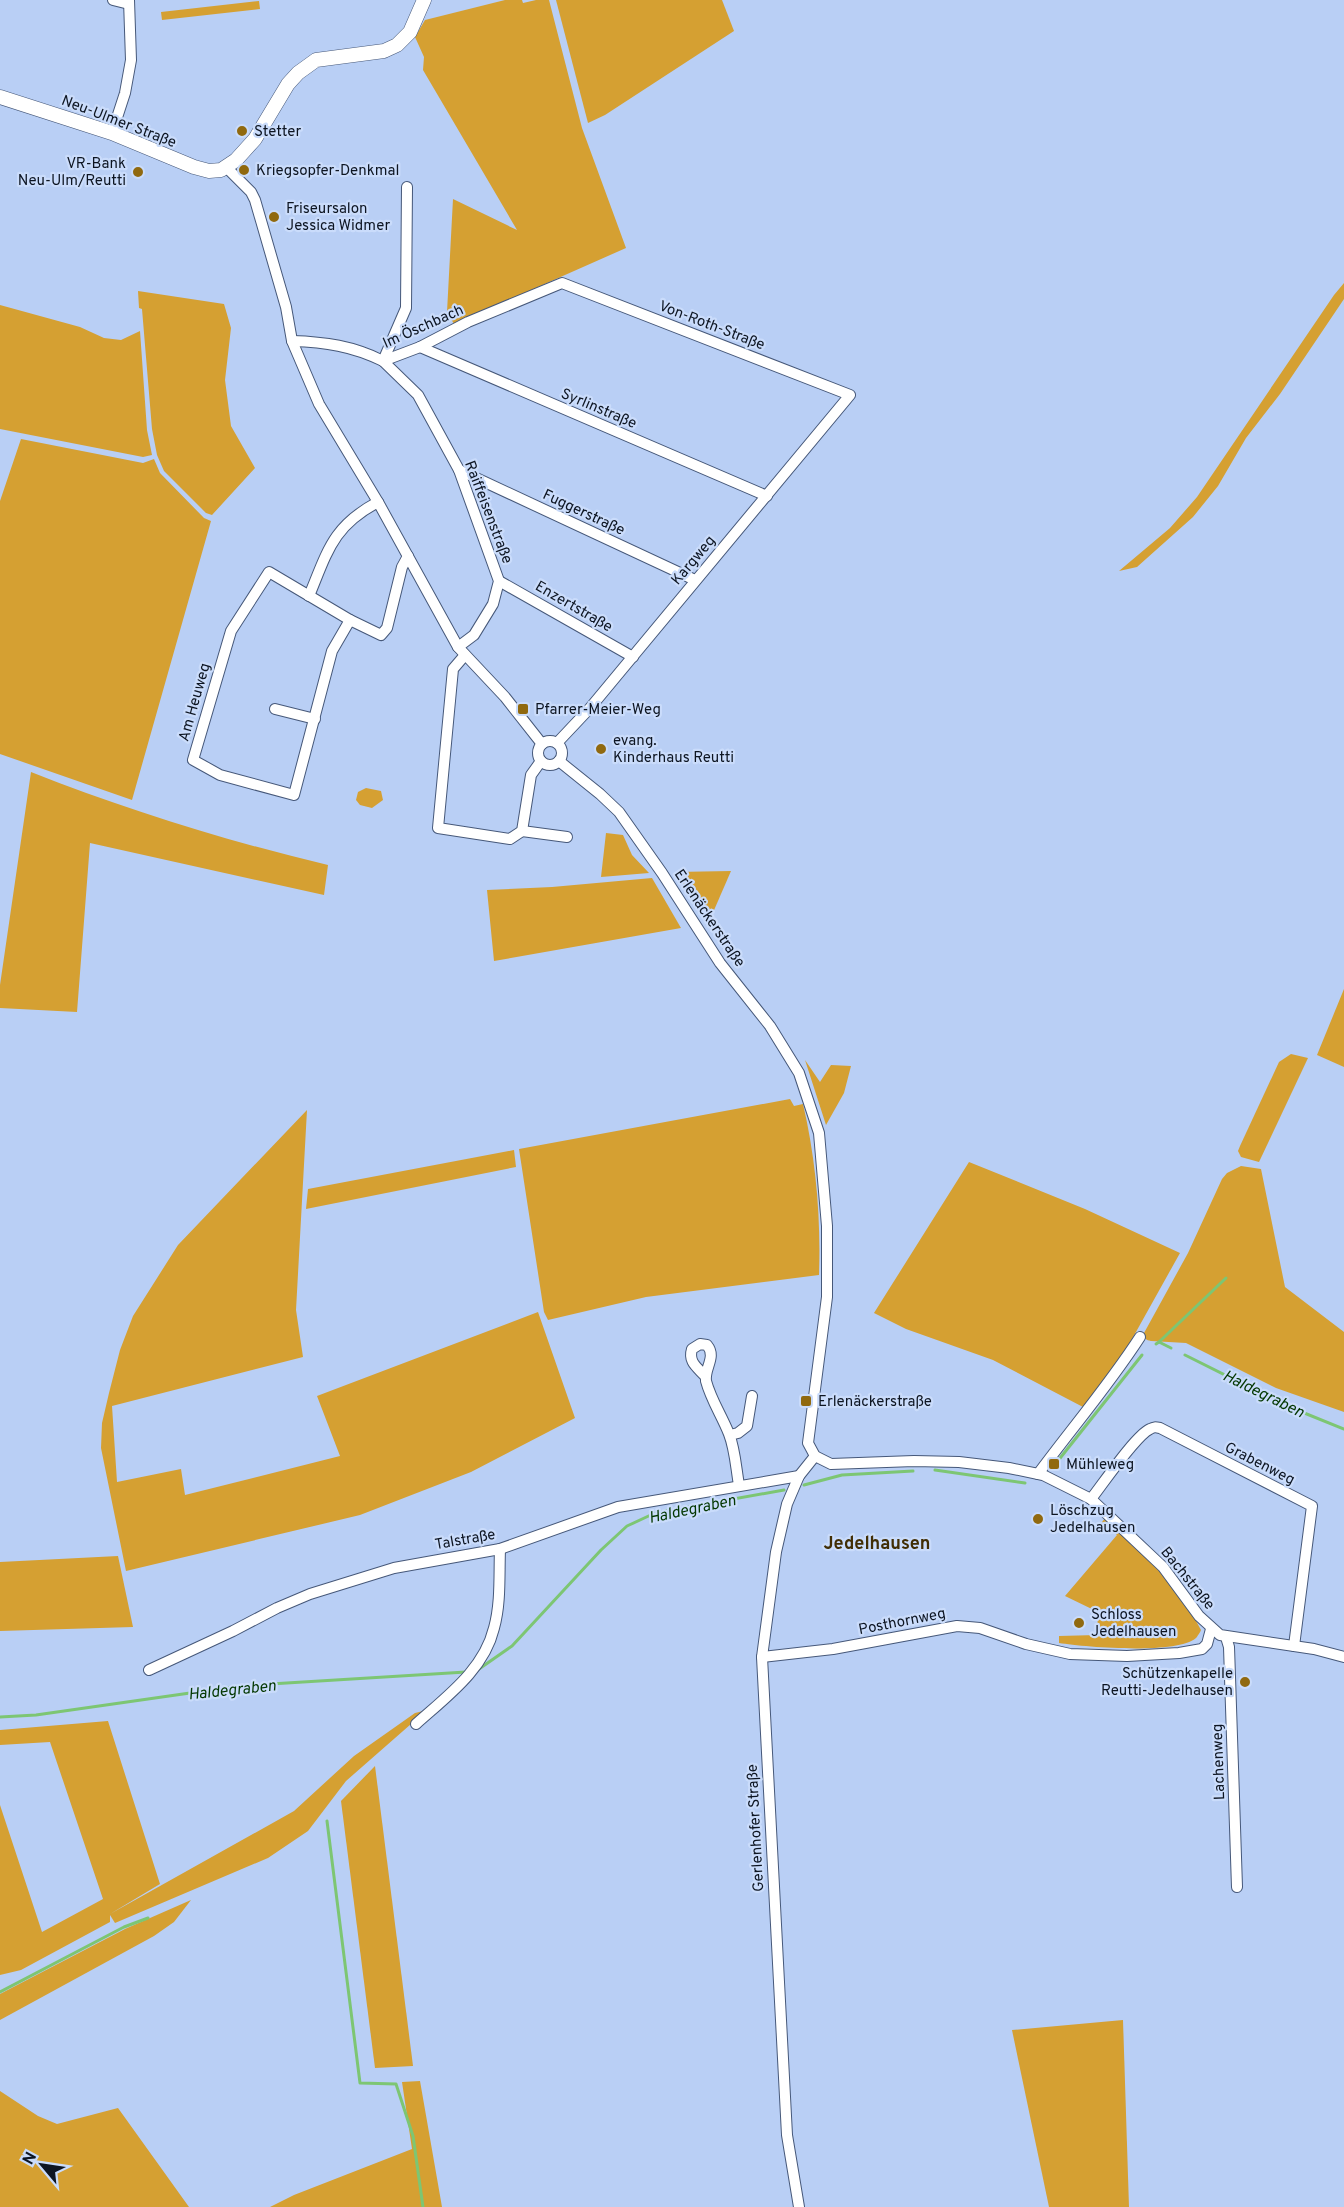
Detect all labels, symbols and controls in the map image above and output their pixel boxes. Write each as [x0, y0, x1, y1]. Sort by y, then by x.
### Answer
street label: Neu-Ulmer Straße [58, 92, 179, 153]
place label: Stetter [254, 123, 301, 142]
marker: Stetter [235, 124, 249, 138]
place label: VR-Bank Neu-Ulm/Reutti [18, 155, 126, 191]
place label: Kriegsopfer-Denkmal [256, 162, 399, 181]
marker: Kriegsopfer-Denkmal [237, 163, 251, 177]
marker: VR-Bank Neu-Ulm/Reutti [131, 165, 145, 179]
place label: Friseursalon Jessica Widmer [286, 200, 390, 236]
marker: Friseursalon Jessica Widmer [267, 210, 281, 224]
street label: Von-Roth-Straße [656, 297, 767, 355]
street label: Im Öschbach [380, 300, 467, 354]
street label: Syrlinstraße [558, 385, 639, 434]
street label: Raiffeisenstraße [459, 458, 516, 567]
street label: Fuggerstraße [539, 486, 628, 541]
street label: Kargweg [668, 532, 720, 590]
street label: Enzertstraße [531, 577, 615, 637]
street label: Am Heuweg [175, 661, 216, 744]
place label: Pfarrer-Meier-Weg [535, 701, 661, 720]
marker: Pfarrer-Meier-Weg [516, 702, 530, 716]
place label: evang. Kinderhaus Reutti [613, 732, 734, 768]
marker: evang. Kinderhaus Reutti [594, 742, 608, 756]
street label: Erlenäckerstraße [669, 866, 748, 971]
water label: Haldegraben [1219, 1366, 1307, 1423]
place label: Erlenäckerstraße [818, 1393, 932, 1412]
marker: Erlenäckerstraße [799, 1394, 813, 1408]
street label: Grabenweg [1221, 1439, 1298, 1490]
place label: Mühleweg [1066, 1456, 1134, 1475]
marker: Mühleweg [1047, 1457, 1061, 1471]
water label: Haldegraben [647, 1491, 738, 1529]
place label: Löschzug Jedelhausen [1050, 1502, 1135, 1538]
marker: Löschzug Jedelhausen [1031, 1512, 1045, 1526]
street label: Talstraße [433, 1526, 497, 1555]
district label: Jedelhausen [824, 1533, 930, 1556]
street label: Bachstraße [1156, 1544, 1218, 1614]
street label: Posthornweg [857, 1605, 947, 1640]
place label: Schloss Jedelhausen [1091, 1606, 1176, 1642]
marker: Schloss Jedelhausen [1072, 1616, 1086, 1630]
place label: Schützenkapelle Reutti-Jedelhausen [1101, 1665, 1233, 1701]
marker: Schützenkapelle Reutti-Jedelhausen [1238, 1675, 1252, 1689]
water label: Haldegraben [187, 1676, 277, 1706]
street label: Lachenweg [1209, 1723, 1230, 1801]
street label: Gerlenhofer Straße [744, 1764, 769, 1892]
north arrow [12, 2135, 72, 2195]
text: N [19, 2149, 42, 2169]

